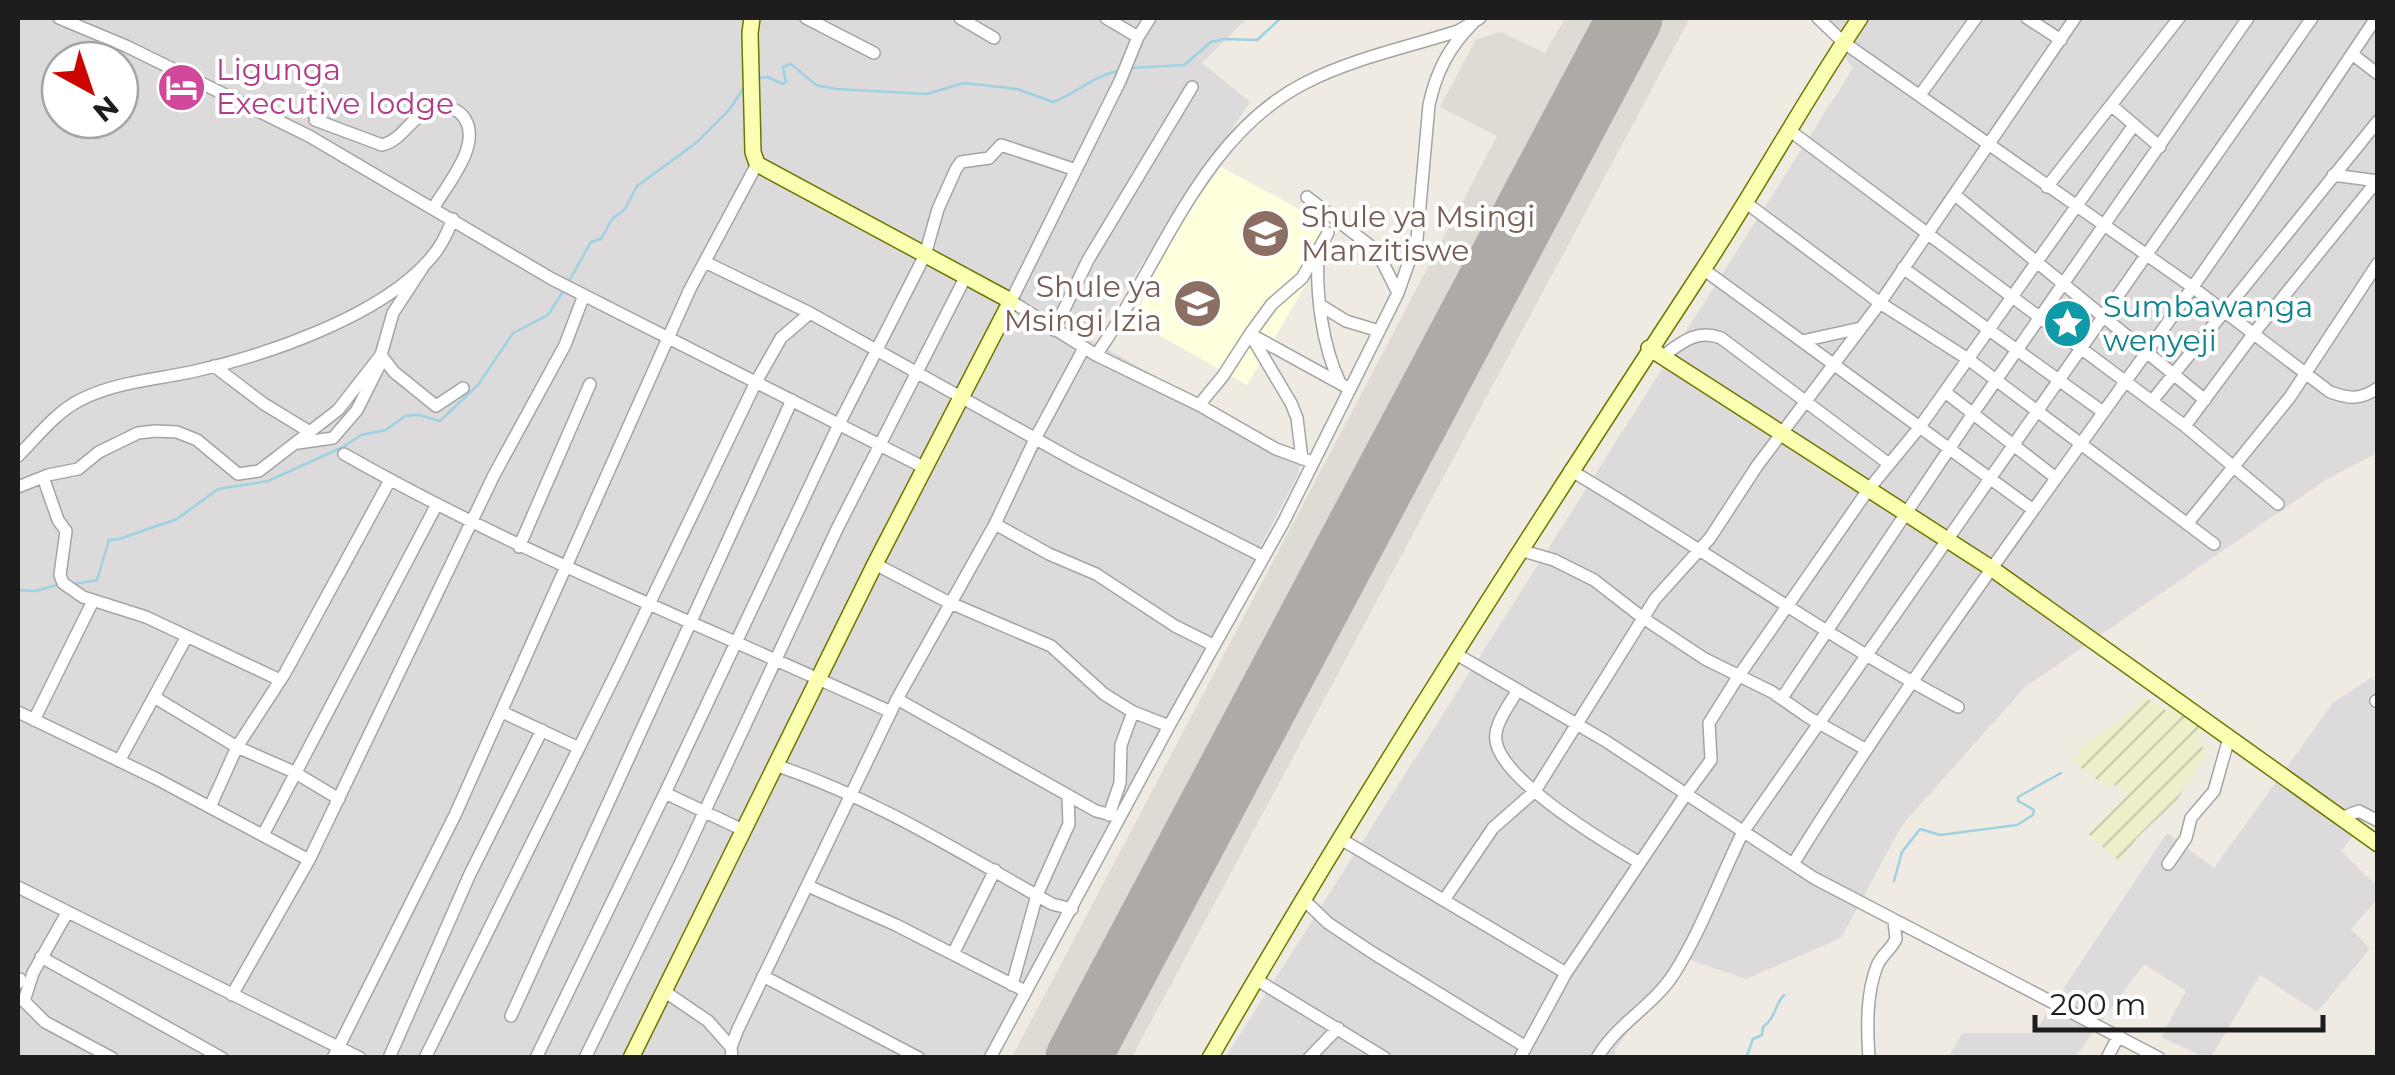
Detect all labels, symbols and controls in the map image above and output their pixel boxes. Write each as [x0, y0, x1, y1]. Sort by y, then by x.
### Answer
north arrow [40, 40, 140, 140]
place label: Ligunga Executive lodge [216, 51, 454, 122]
hotel icon: Ligunga Executive lodge [155, 61, 207, 113]
text: N [86, 89, 126, 129]
place label: Shule ya Msingi Manzitiswe [1301, 198, 1535, 269]
school or university icon: Shule ya Msingi Manzitiswe [1240, 208, 1292, 260]
place label: Shule ya Msingi Izia [1004, 268, 1162, 339]
school or university icon: Shule ya Msingi Izia [1171, 278, 1223, 330]
place label: Sumbawanga wenyeji [2103, 288, 2313, 359]
place icon: Sumbawanga wenyeji [2042, 298, 2094, 350]
scale bar [2035, 970, 2322, 1032]
text: 200 m [2050, 986, 2146, 1023]

